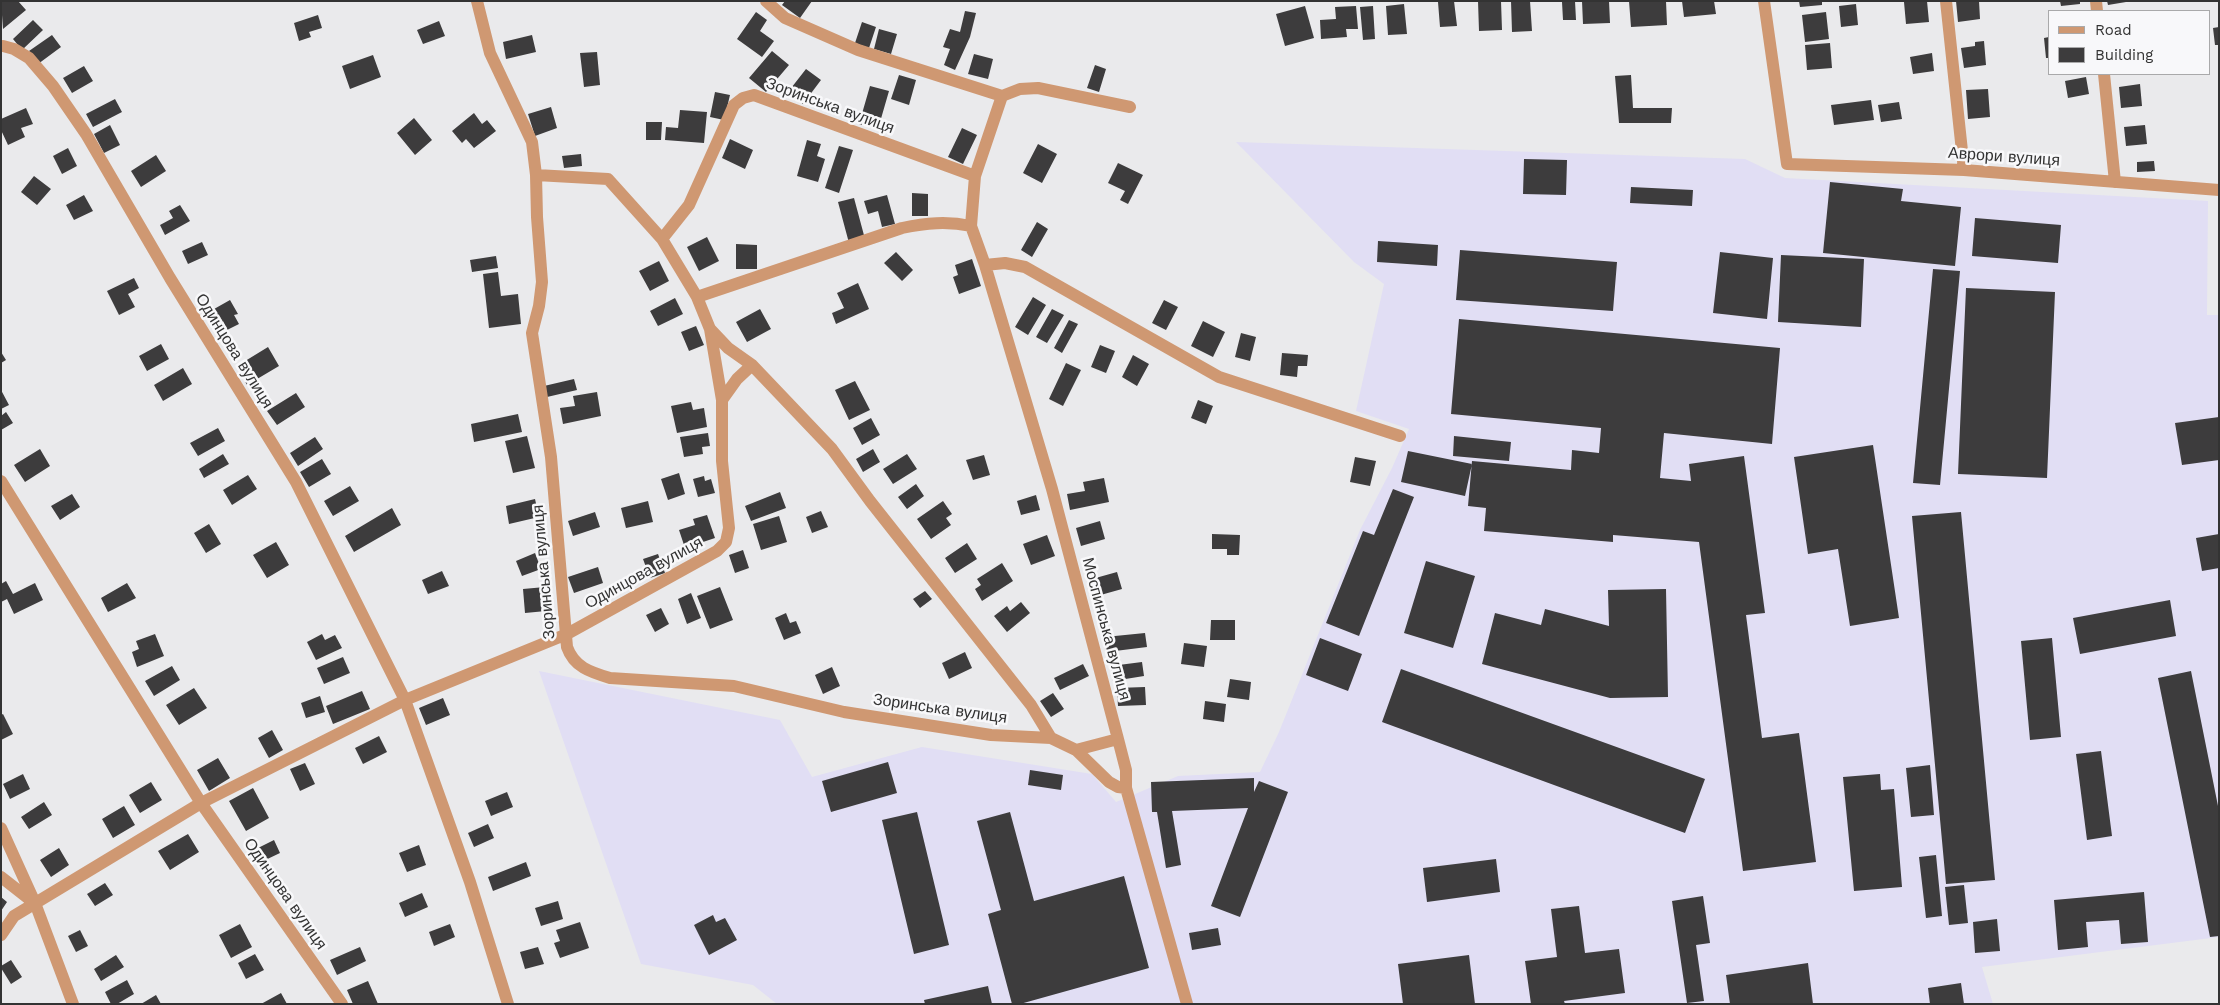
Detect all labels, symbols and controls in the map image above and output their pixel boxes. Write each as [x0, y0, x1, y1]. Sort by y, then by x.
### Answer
legend [2048, 10, 2210, 75]
text: Road [2095, 21, 2132, 39]
text: Building [2095, 46, 2153, 64]
street label: Зоринська вулиця [763, 74, 897, 138]
street label: Аврори вулиця [1947, 144, 2061, 170]
street label: Одинцова вулиця [191, 290, 277, 412]
street label: Зоринська вулиця [529, 504, 559, 640]
street label: Одинцова вулиця [582, 533, 706, 613]
street label: Моспинська вулиця [1078, 556, 1134, 702]
street label: Зоринська вулиця [872, 690, 1008, 728]
street label: Одинцова вулиця [239, 835, 331, 953]

